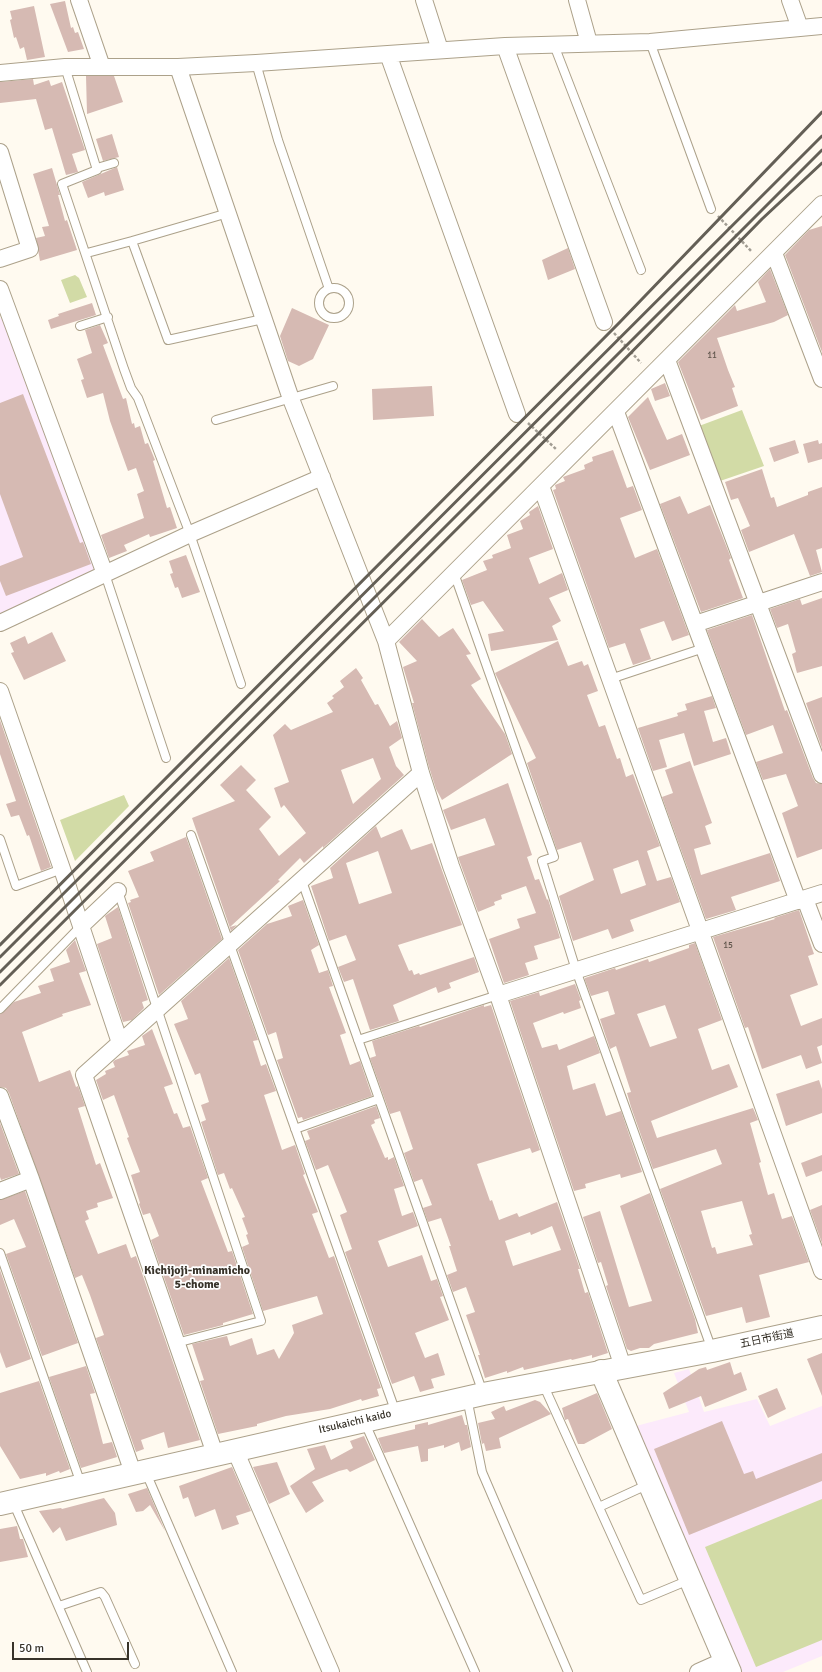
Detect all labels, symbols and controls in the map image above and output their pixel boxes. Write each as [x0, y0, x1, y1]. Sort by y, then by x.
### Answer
house number: 11 [707, 351, 717, 361]
house number: 15 [723, 941, 733, 951]
district label: Kichijoji-minamicho 5-chome [144, 1264, 250, 1292]
street label: 五日市街道 [739, 1327, 795, 1351]
street label: Itsukaichi kaido [317, 1407, 393, 1437]
scale bar [14, 1634, 131, 1660]
text: 50 m [19, 1641, 44, 1656]

